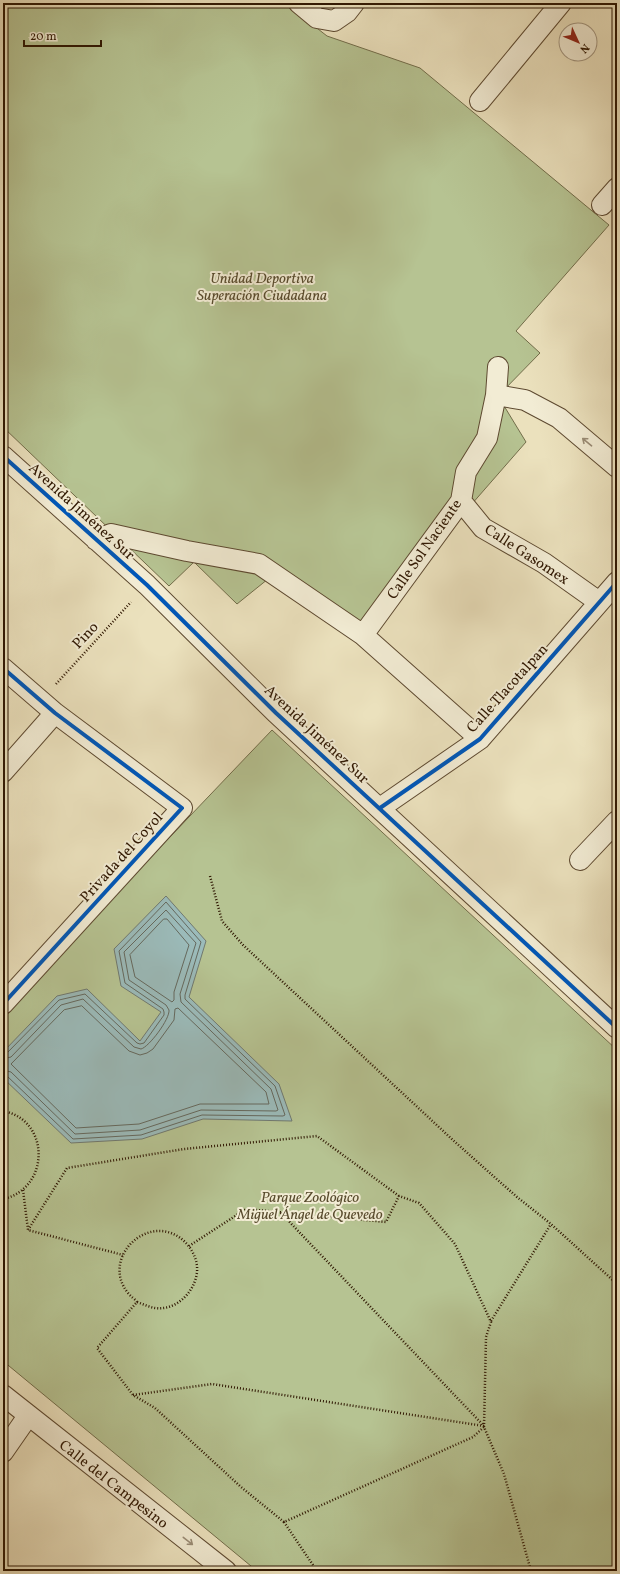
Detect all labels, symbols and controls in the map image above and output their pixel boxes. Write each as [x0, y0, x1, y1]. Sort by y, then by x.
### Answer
scale bar [24, 22, 101, 48]
north arrow [558, 22, 598, 62]
text: 20 m [30, 29, 57, 45]
text: N [576, 40, 592, 56]
park label: Unidad Deportiva Superación Ciudadana [197, 269, 327, 307]
one-way arrow [582, 438, 593, 447]
street label: Avenida Jiménez Sur [23, 459, 139, 566]
street label: Calle Sol Naciente [383, 495, 468, 604]
street label: Calle Gasomex [480, 520, 573, 591]
street label: Pino [68, 618, 104, 654]
street label: Calle Tlacotalpan [462, 640, 554, 738]
street label: Avenida Jiménez Sur [259, 681, 373, 789]
street label: Privada del Coyol [76, 808, 168, 908]
park label: Parque Zoológico Miguel Ángel de Quevedo [236, 1188, 383, 1226]
street label: Calle del Campesino [54, 1436, 172, 1535]
one-way arrow [182, 1537, 193, 1545]

